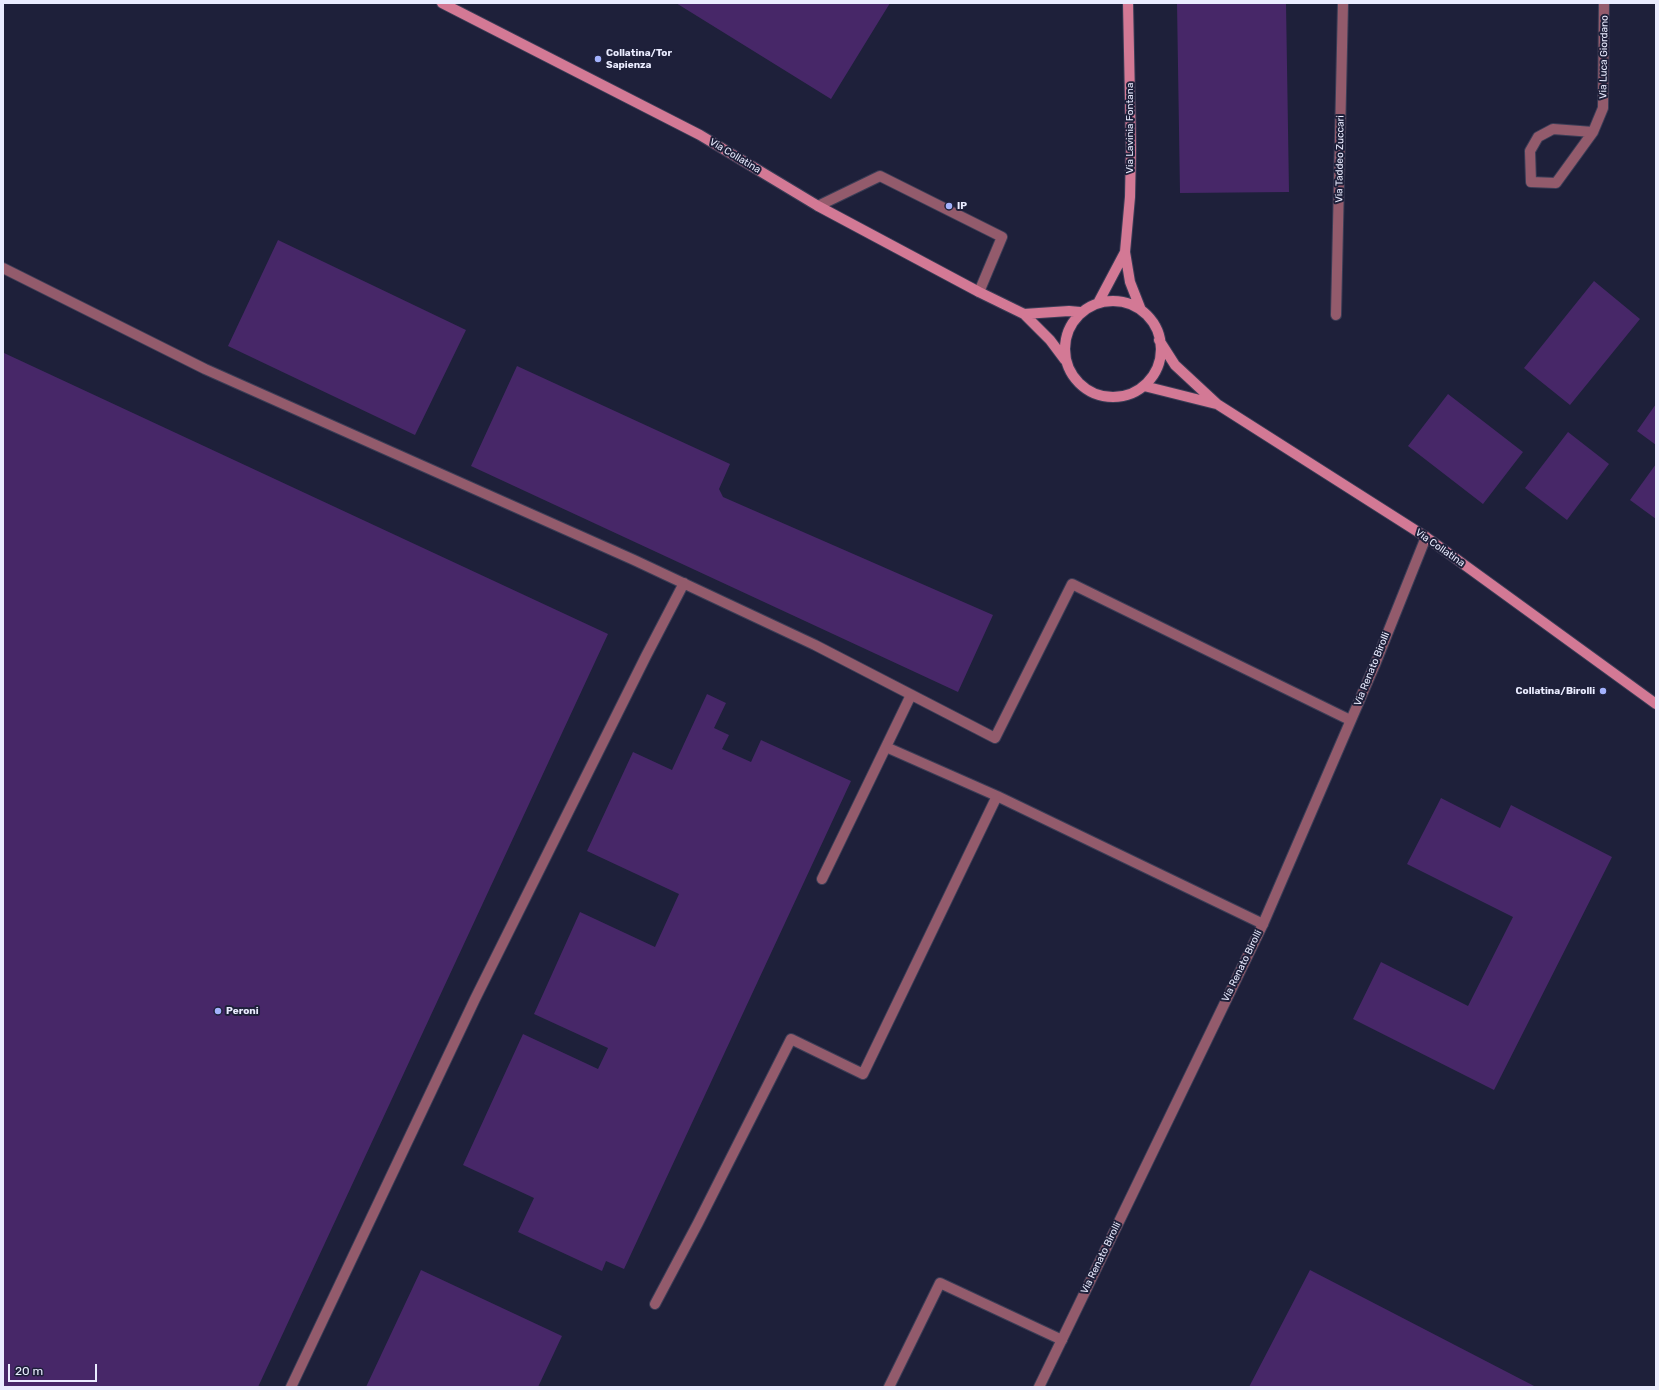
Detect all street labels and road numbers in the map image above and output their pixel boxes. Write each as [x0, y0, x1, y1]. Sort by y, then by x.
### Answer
street label: Via Luca Giordano [1597, 15, 1611, 99]
street label: Via Lavinia Fontana [1124, 83, 1136, 173]
street label: Via Taddeo Zuccari [1333, 115, 1347, 203]
street label: Via Collatina [707, 136, 763, 176]
street label: Via Collatina [1413, 527, 1467, 569]
street label: Via Renato Birolli [1352, 630, 1392, 708]
street label: Via Renato Birolli [1219, 928, 1265, 1004]
street label: Via Renato Birolli [1078, 1220, 1124, 1296]

